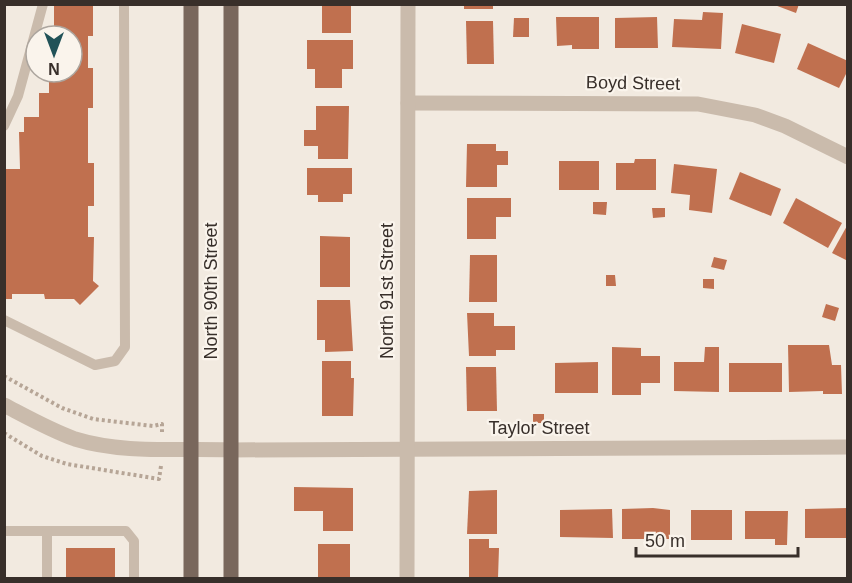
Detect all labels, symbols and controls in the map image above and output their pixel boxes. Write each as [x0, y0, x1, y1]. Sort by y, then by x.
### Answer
north arrow [24, 24, 84, 84]
text: N [48, 60, 60, 77]
street label: Boyd Street [586, 72, 680, 94]
street label: North 90th Street [201, 222, 221, 360]
street label: North 91st Street [377, 223, 397, 359]
street label: Taylor Street [488, 418, 590, 438]
scale bar [636, 520, 798, 558]
text: 50 m [645, 531, 685, 551]

